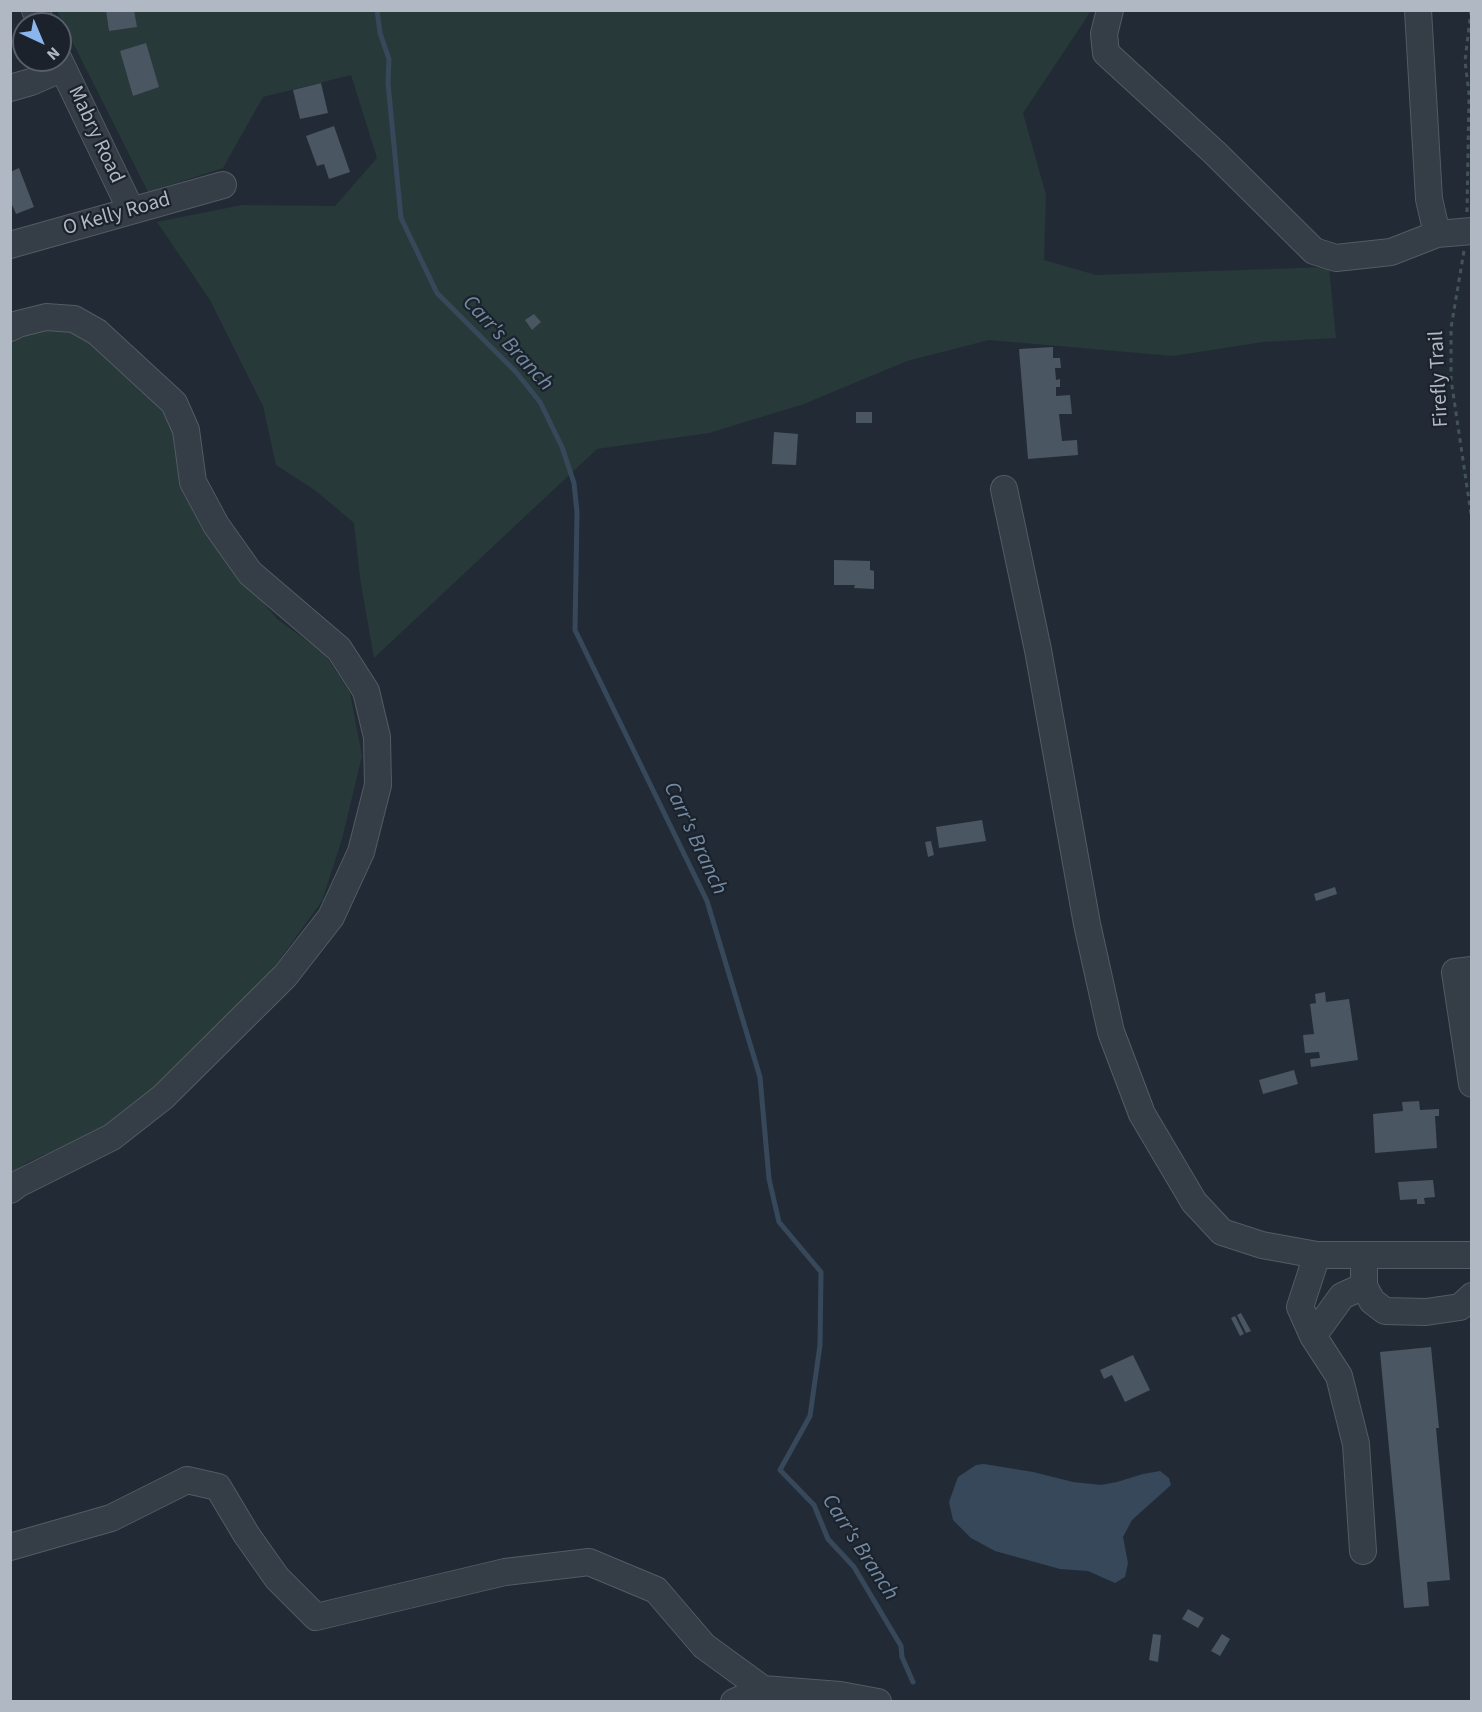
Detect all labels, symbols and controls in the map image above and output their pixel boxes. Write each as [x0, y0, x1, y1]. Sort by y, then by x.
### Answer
north arrow [12, 12, 72, 72]
text: N [42, 42, 65, 65]
street label: Mabry Road [62, 82, 128, 188]
street label: O Kelly Road [60, 188, 174, 242]
water label: Carr's Branch [456, 291, 558, 397]
street label: Firefly Trail [1425, 330, 1455, 428]
water label: Carr's Branch [656, 778, 732, 900]
water label: Carr's Branch [815, 1490, 903, 1606]

